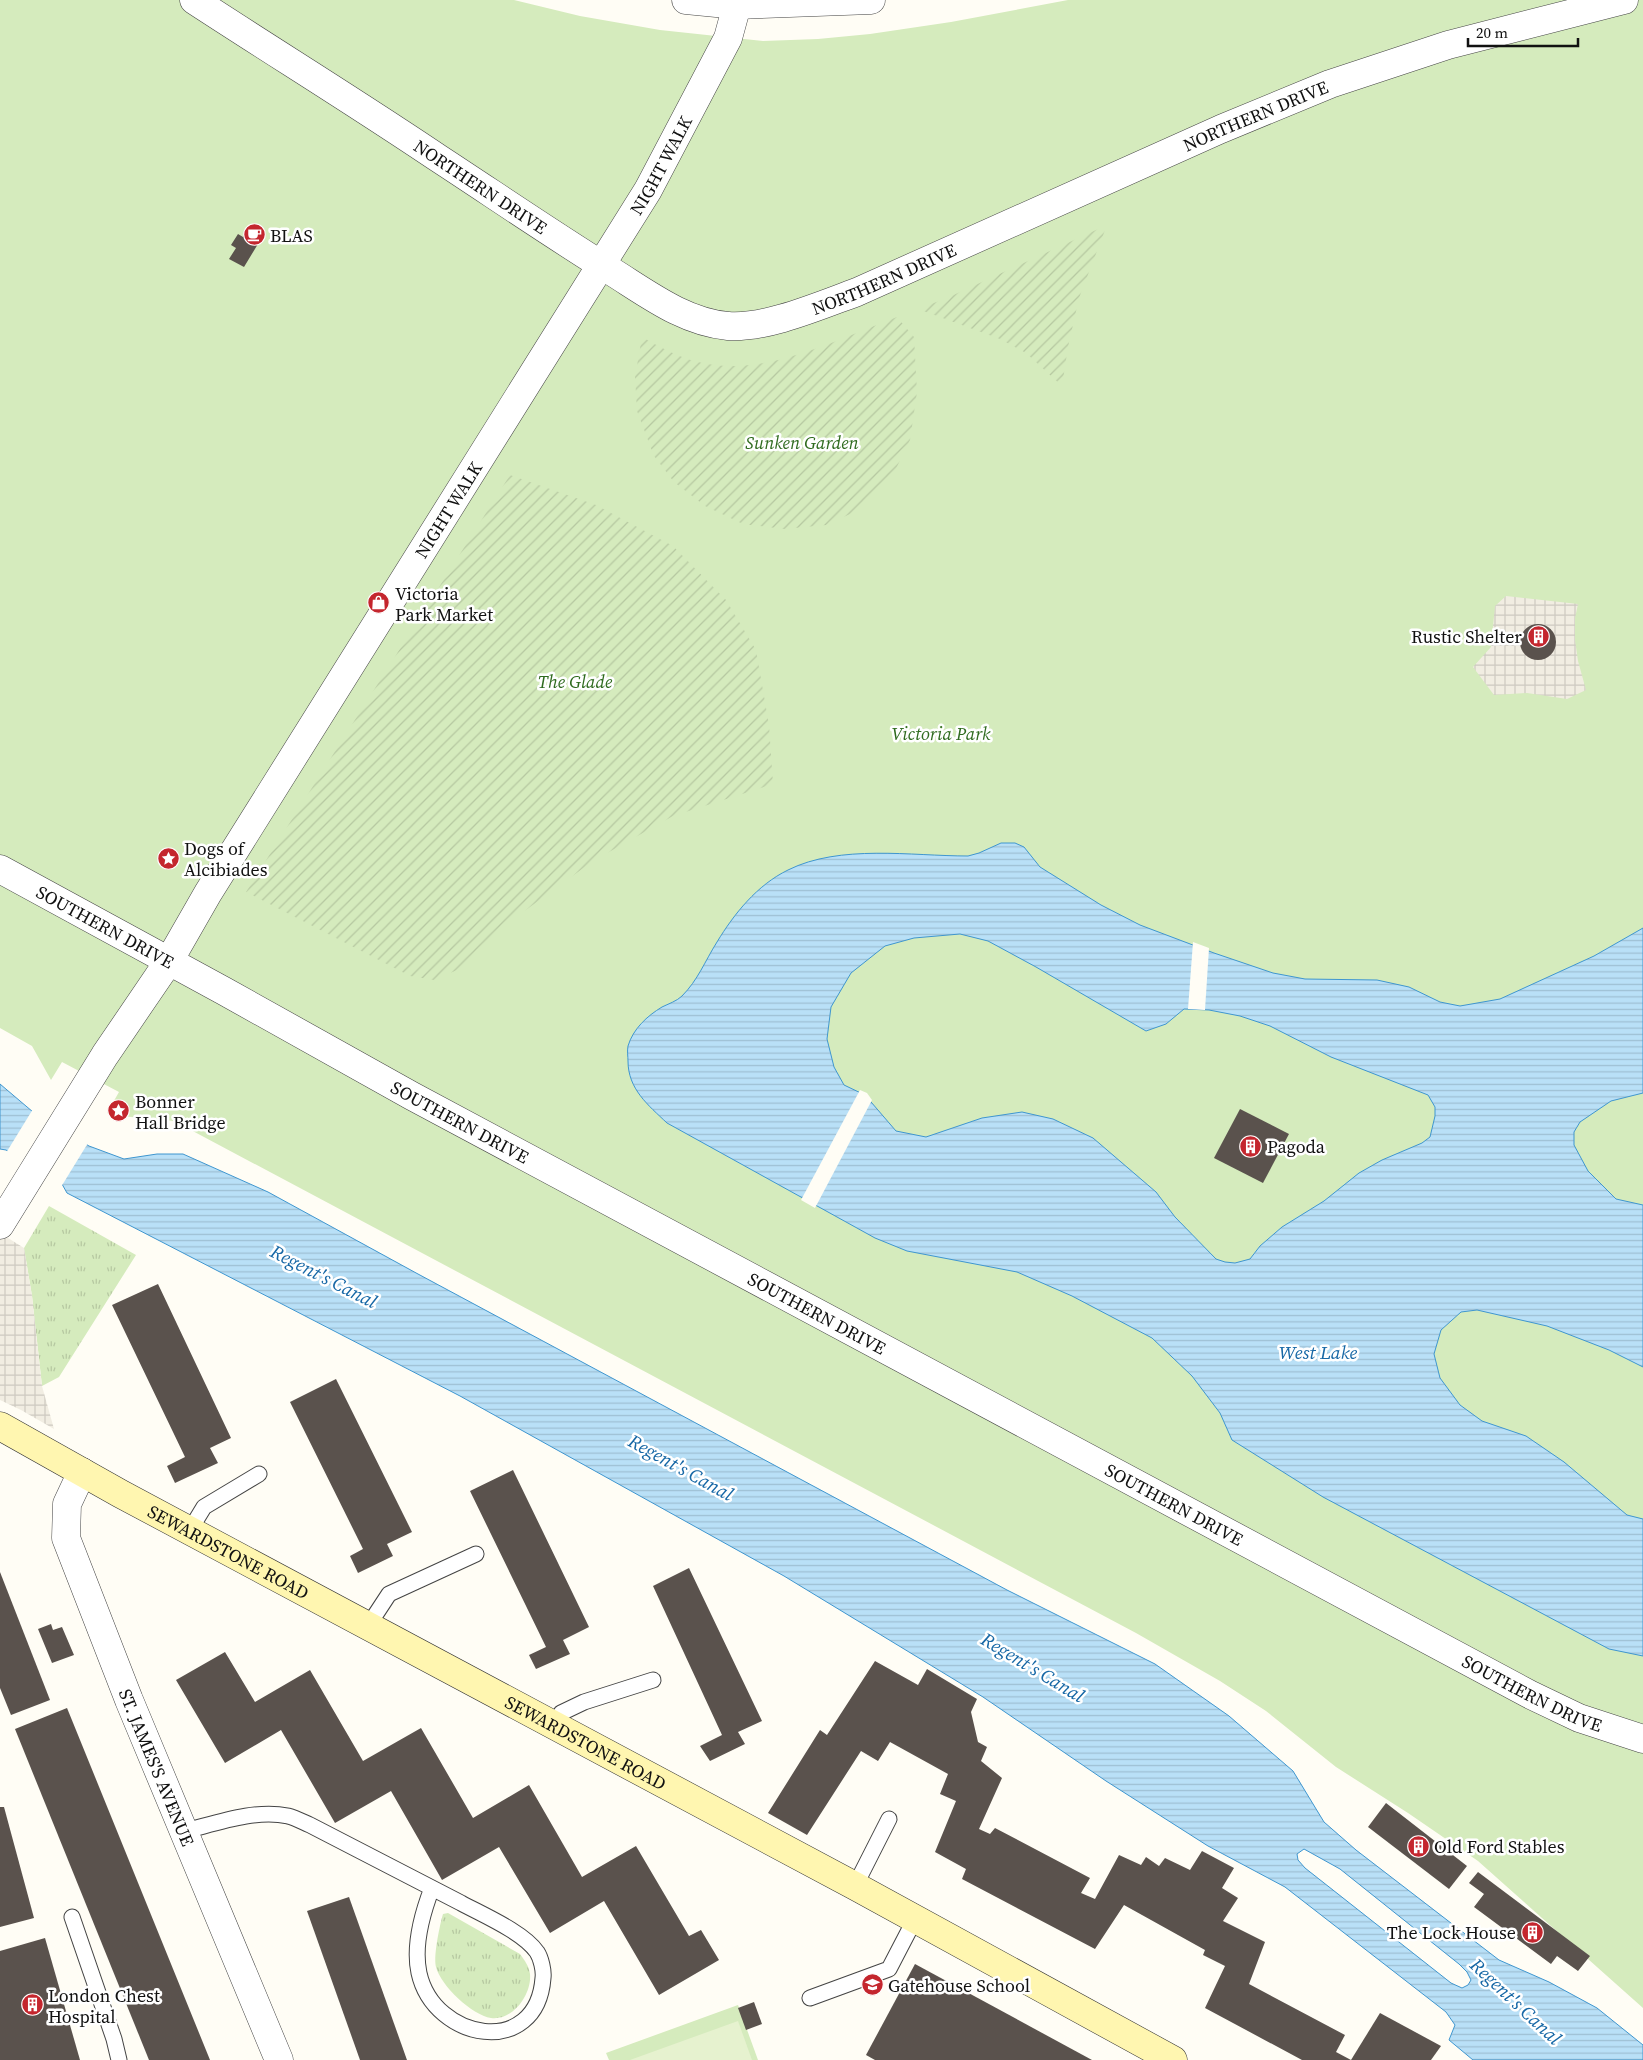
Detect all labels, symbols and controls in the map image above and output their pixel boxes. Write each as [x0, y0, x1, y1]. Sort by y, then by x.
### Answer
scale bar [1468, 15, 1578, 47]
text: 20 m [1476, 22, 1508, 43]
street label: NORTHERN DRIVE [1179, 74, 1332, 157]
street label: NIGHT WALK [623, 111, 697, 219]
street label: NORTHERN DRIVE [409, 133, 552, 240]
cafe icon: BLAS [242, 223, 266, 247]
place label: BLAS [270, 223, 313, 248]
street label: NORTHERN DRIVE [808, 237, 960, 320]
park label: Sunken Garden [745, 430, 859, 455]
street label: NIGHT WALK [408, 457, 487, 563]
place label: Victoria Park Market [395, 581, 493, 627]
shop icon: Victoria Park Market [367, 591, 391, 615]
place label: Rustic Shelter [1411, 624, 1522, 649]
building icon: Rustic Shelter [1526, 624, 1550, 648]
park label: The Glade [538, 669, 613, 694]
park label: Victoria Park [891, 721, 991, 746]
place label: Dogs of Alcibiades [184, 836, 268, 882]
place icon: Dogs of Alcibiades [156, 846, 180, 870]
street label: SOUTHERN DRIVE [32, 879, 179, 974]
street label: SOUTHERN DRIVE [387, 1074, 534, 1169]
place label: Bonner Hall Bridge [135, 1089, 226, 1135]
place icon: Bonner Hall Bridge [107, 1099, 131, 1123]
building icon: Pagoda [1239, 1134, 1263, 1158]
place label: Pagoda [1267, 1134, 1326, 1159]
water label: Regent's Canal [265, 1238, 382, 1314]
street label: SOUTHERN DRIVE [744, 1266, 891, 1360]
water label: West Lake [1279, 1339, 1358, 1365]
water label: Regent's Canal [623, 1427, 739, 1507]
street label: SOUTHERN DRIVE [1101, 1457, 1248, 1551]
street label: SEWARDSTONE ROAD [144, 1498, 314, 1605]
water label: Regent's Canal [976, 1625, 1090, 1708]
street label: SOUTHERN DRIVE [1458, 1648, 1606, 1737]
street label: ST. JAMES'S AVENUE [113, 1685, 201, 1850]
street label: SEWARDSTONE ROAD [501, 1689, 671, 1796]
building icon: Old Ford Stables [1406, 1834, 1430, 1858]
place label: Old Ford Stables [1434, 1834, 1565, 1859]
place label: The Lock House [1387, 1920, 1516, 1945]
building icon: The Lock House [1520, 1920, 1544, 1944]
water label: Regent's Canal [1464, 1951, 1568, 2051]
school or university icon: Gatehouse School [860, 1973, 884, 1997]
place label: Gatehouse School [888, 1973, 1030, 1998]
place label: London Chest Hospital [48, 1983, 160, 2029]
building icon: London Chest Hospital [20, 1993, 44, 2017]

